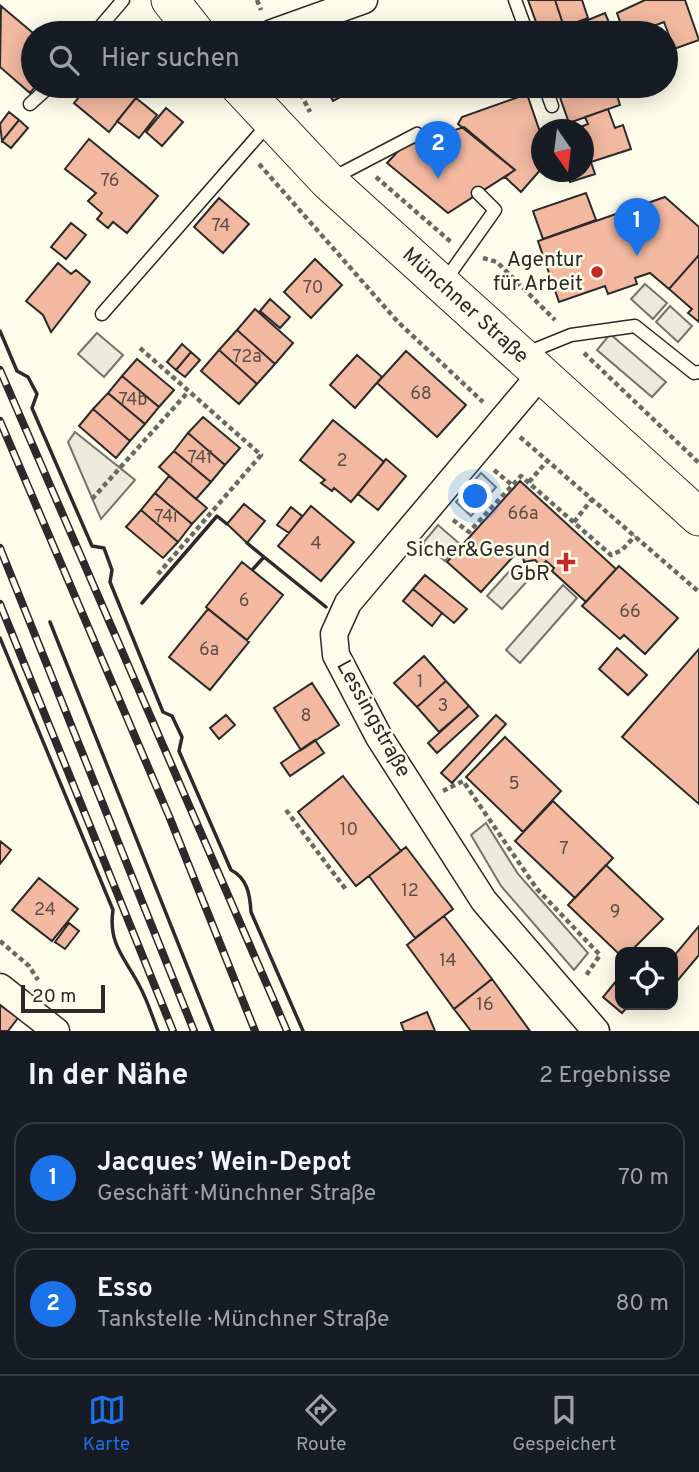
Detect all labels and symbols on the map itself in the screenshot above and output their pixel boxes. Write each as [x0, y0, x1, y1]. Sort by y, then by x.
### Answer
north arrow [531, 119, 594, 182]
pin: 2 [415, 121, 461, 179]
house number: 76 [100, 170, 120, 193]
pin: 1 [614, 198, 660, 256]
house number: 74 [212, 215, 230, 238]
street label: Münchner Straße [396, 242, 534, 370]
place label: Agentur für Arbeit [493, 247, 583, 298]
marker: Agentur für Arbeit [589, 264, 605, 280]
house number: 70 [303, 277, 323, 300]
house number: 72a [232, 346, 262, 369]
house number: 68 [410, 383, 432, 406]
house number: 74b [119, 389, 147, 412]
house number: 74f [188, 447, 212, 470]
house number: 2 [336, 450, 348, 473]
your location [458, 479, 492, 513]
house number: 66a [508, 503, 538, 526]
house number: 74i [154, 506, 178, 529]
house number: 4 [310, 533, 322, 556]
place label: Sicher&Gesund GbR [406, 537, 550, 588]
marker: Sicher&Gesund GbR [556, 552, 576, 572]
house number: 6 [239, 590, 249, 613]
house number: 66 [619, 601, 641, 624]
house number: 6a [199, 639, 219, 662]
street label: Lessingstraße [330, 655, 416, 783]
house number: 1 [417, 671, 423, 694]
house number: 3 [438, 695, 448, 718]
house number: 8 [301, 705, 312, 728]
house number: 5 [508, 773, 520, 796]
house number: 10 [340, 819, 358, 842]
house number: 7 [559, 838, 569, 861]
house number: 12 [401, 880, 419, 903]
house number: 24 [34, 899, 56, 922]
house number: 9 [610, 901, 620, 924]
house number: 14 [439, 950, 457, 973]
scale bar [21, 982, 105, 1014]
house number: 16 [476, 994, 494, 1017]

